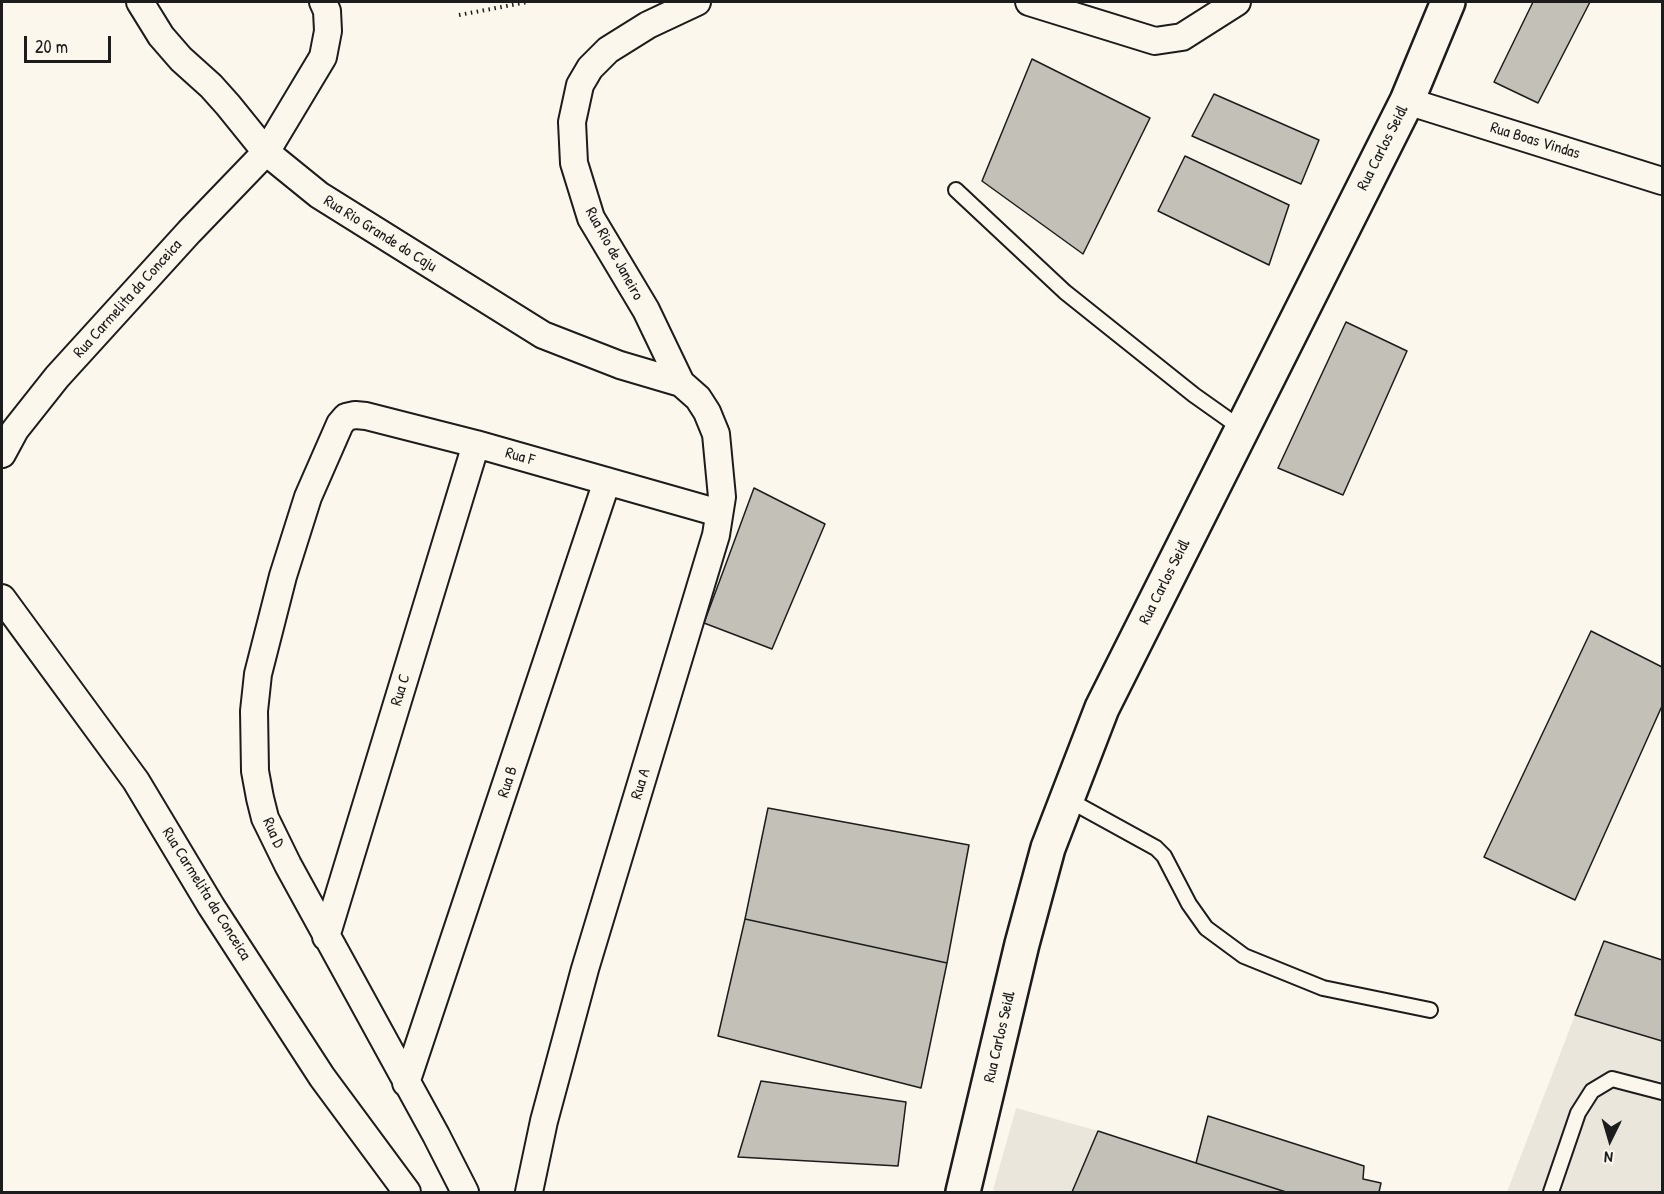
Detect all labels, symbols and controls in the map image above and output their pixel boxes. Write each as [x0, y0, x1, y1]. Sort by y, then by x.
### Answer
scale bar [27, 24, 114, 62]
text: 20 m [35, 34, 68, 59]
street label: Rua Carlos Seidl [1353, 102, 1413, 194]
street label: Rua Boas Vindas [1488, 118, 1582, 164]
street label: Rua Rio Grande do Caju [320, 191, 440, 277]
street label: Rua Rio de Janeiro [581, 204, 647, 304]
street label: Rua Carmelita da Conceica [70, 236, 186, 362]
street label: Rua F [503, 444, 537, 470]
street label: Rua Carlos Seidl [1135, 536, 1195, 628]
street label: Rua C [387, 672, 415, 708]
street label: Rua B [494, 764, 522, 800]
street label: Rua A [627, 766, 655, 802]
street label: Rua D [258, 815, 288, 851]
street label: Rua Carmelita da Conceica [157, 824, 255, 964]
street label: Rua Carlos Seidl [980, 989, 1020, 1085]
north arrow [1580, 1110, 1640, 1170]
text: N [1603, 1147, 1614, 1169]

